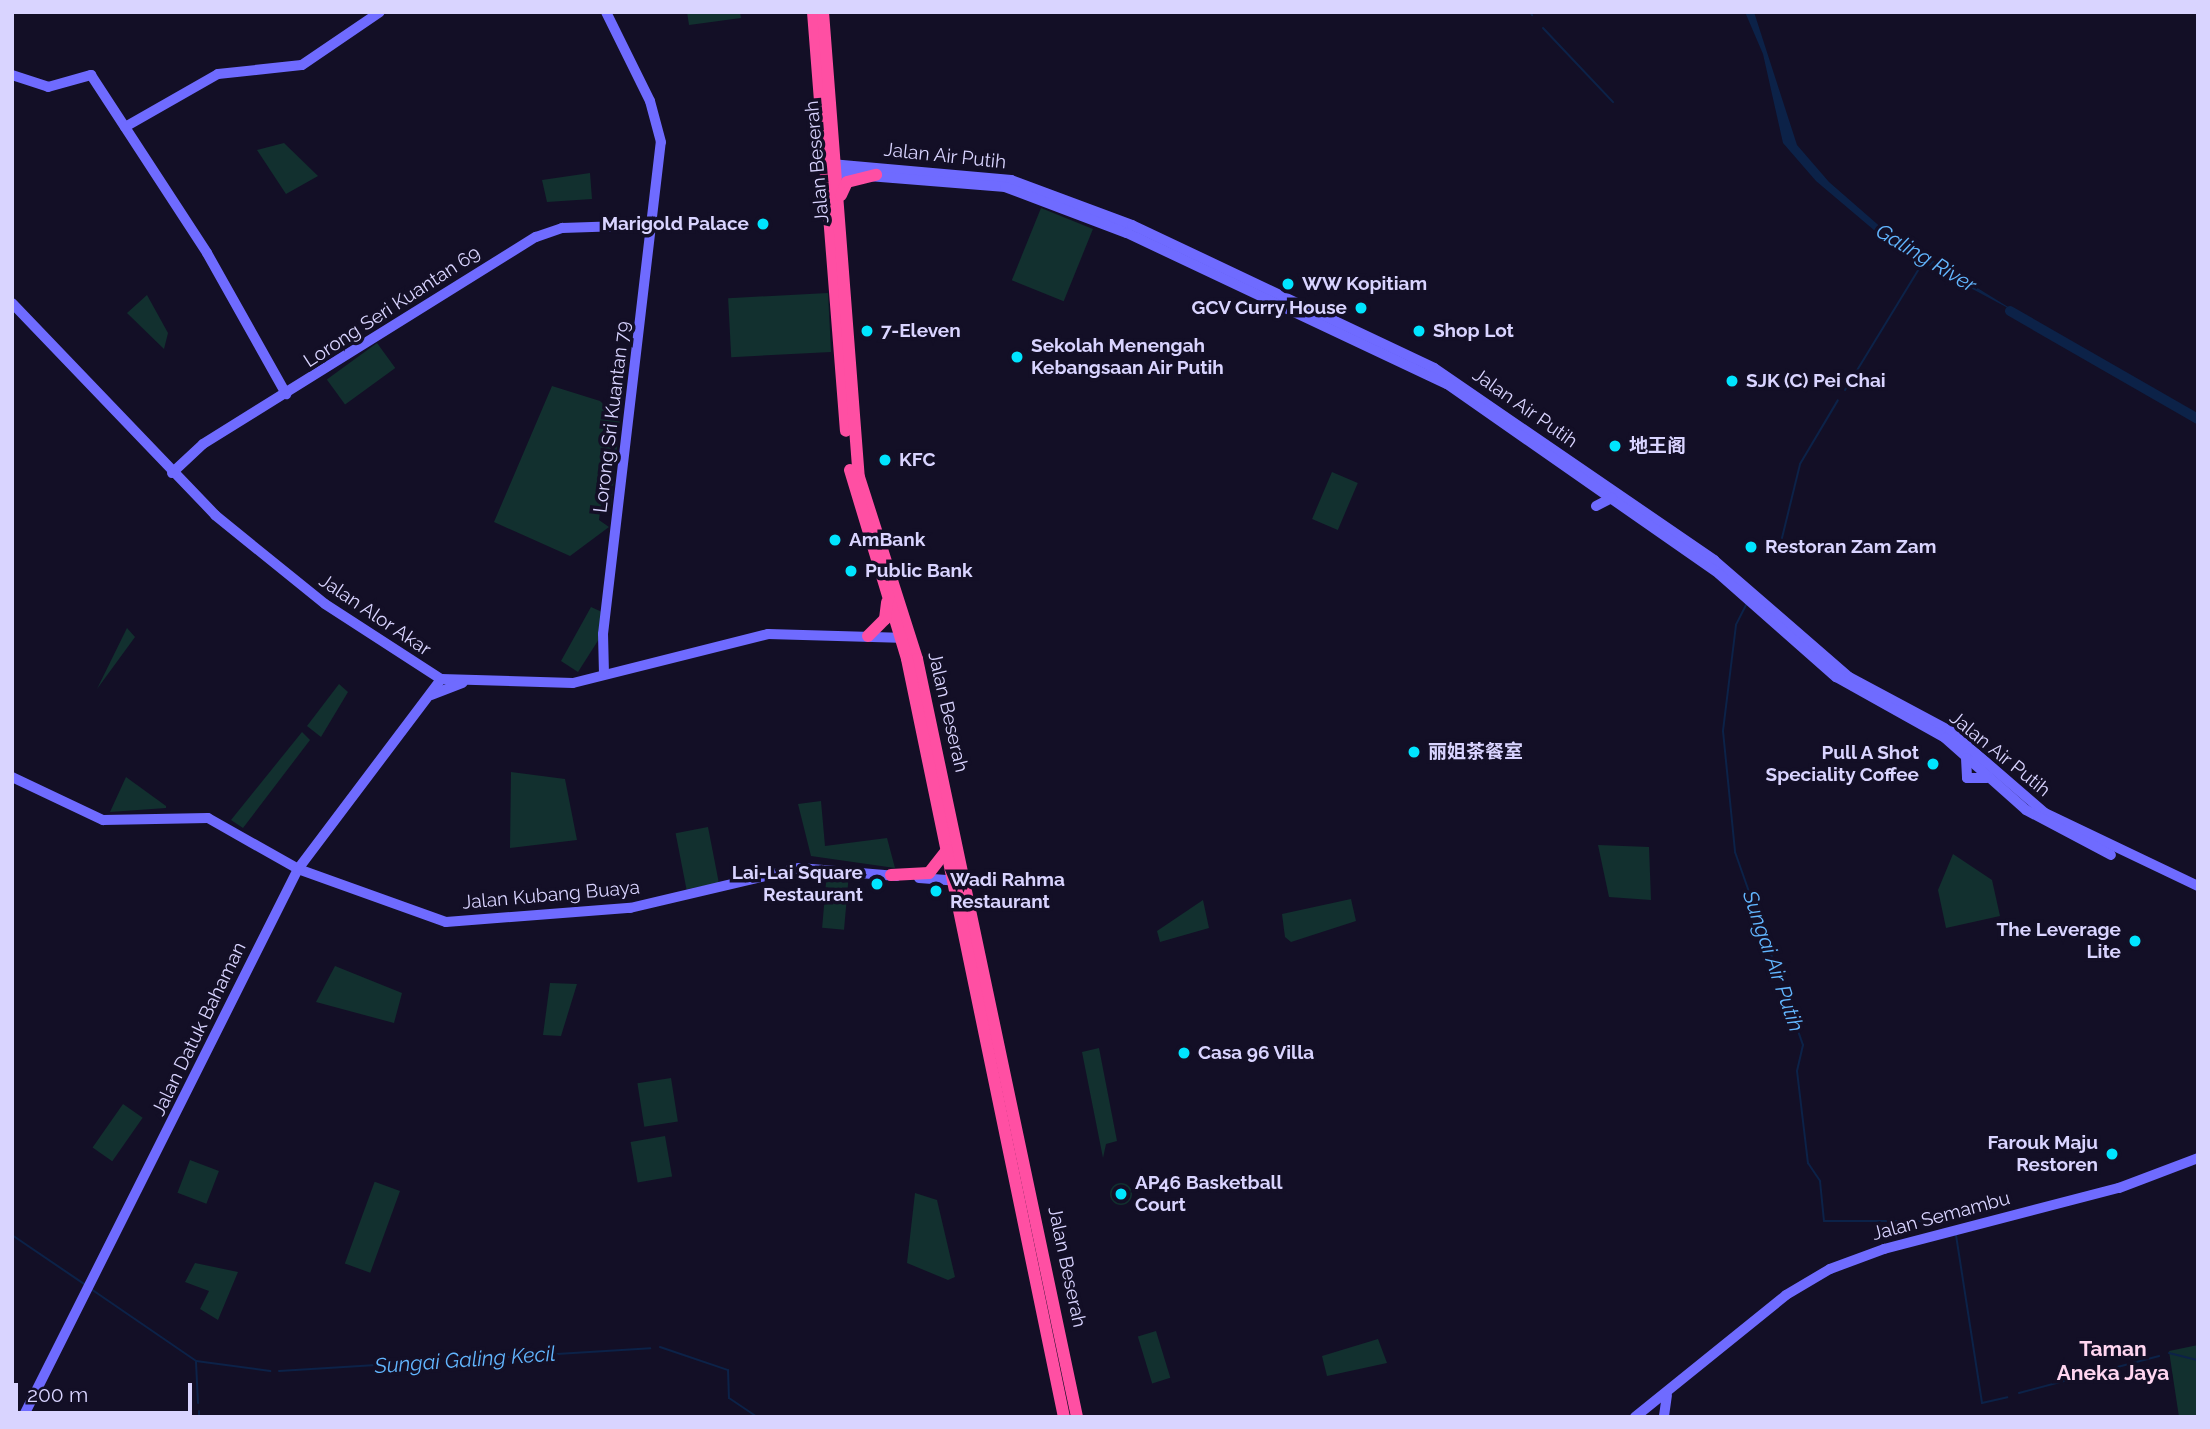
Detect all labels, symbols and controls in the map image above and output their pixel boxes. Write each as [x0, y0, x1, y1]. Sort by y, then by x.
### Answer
street label: Jalan Beserah [800, 100, 834, 224]
street label: Jalan Air Putih [882, 138, 1008, 174]
place label: Marigold Palace [602, 213, 749, 235]
marker: Marigold Palace [755, 216, 771, 232]
water label: Galing River [1871, 218, 1981, 298]
street label: Lorong Seri Kuantan 69 [300, 241, 484, 373]
place label: WW Kopitiam [1302, 273, 1428, 295]
marker: WW Kopitiam [1280, 276, 1296, 292]
place label: GCV Curry House [1190, 297, 1347, 319]
marker: GCV Curry House [1353, 300, 1369, 316]
street label: Lorong Sri Kuantan 79 [589, 320, 635, 514]
place label: 7-Eleven [881, 320, 961, 342]
place label: Shop Lot [1433, 320, 1514, 342]
marker: 7-Eleven [859, 323, 875, 339]
marker: Shop Lot [1411, 323, 1427, 339]
place label: Sekolah Menengah Kebangsaan Air Putih [1031, 335, 1225, 379]
marker: Sekolah Menengah Kebangsaan Air Putih [1009, 349, 1025, 365]
street label: Jalan Air Putih [1468, 363, 1582, 453]
place label: SJK (C) Pei Chai [1746, 370, 1886, 392]
marker: SJK (C) Pei Chai [1724, 373, 1740, 389]
place label: 地王阁 [1629, 435, 1686, 457]
marker: 地王阁 [1607, 438, 1623, 454]
place label: KFC [899, 449, 935, 471]
marker: KFC [877, 452, 893, 468]
place label: AmBank [849, 529, 925, 551]
marker: AmBank [827, 532, 843, 548]
place label: Restoran Zam Zam [1765, 536, 1936, 558]
marker: Restoran Zam Zam [1743, 539, 1759, 555]
place label: Public Bank [865, 560, 973, 582]
marker: Public Bank [843, 563, 859, 579]
street label: Jalan Alor Akar [314, 569, 436, 661]
street label: Jalan Beserah [923, 650, 973, 774]
street label: Jalan Air Putih [1945, 706, 2055, 802]
place label: 丽姐茶餐室 [1428, 741, 1523, 763]
place label: Pull A Shot Speciality Coffee [1765, 742, 1919, 786]
marker: 丽姐茶餐室 [1406, 744, 1422, 760]
marker: Pull A Shot Speciality Coffee [1925, 756, 1941, 772]
place label: Lai-Lai Square Restaurant [732, 862, 863, 906]
place label: Wadi Rahma Restaurant [950, 869, 1065, 913]
street label: Jalan Kubang Buaya [461, 876, 641, 914]
marker: Lai-Lai Square Restaurant [869, 876, 885, 892]
marker: Wadi Rahma Restaurant [928, 883, 944, 899]
water label: Sungai Air Putih [1737, 887, 1809, 1035]
place label: The Leverage Lite [1997, 919, 2121, 963]
marker: The Leverage Lite [2127, 933, 2143, 949]
street label: Jalan Datuk Bahaman [147, 938, 251, 1120]
place label: Casa 96 Villa [1198, 1042, 1315, 1064]
marker: Casa 96 Villa [1176, 1045, 1192, 1061]
place label: Farouk Maju Restoren [1987, 1132, 2098, 1176]
marker: Farouk Maju Restoren [2104, 1146, 2120, 1162]
place label: AP46 Basketball Court [1135, 1172, 1283, 1216]
marker: AP46 Basketball Court [1113, 1186, 1129, 1202]
street label: Jalan Semambu [1870, 1187, 2012, 1245]
street label: Jalan Beserah [1043, 1204, 1091, 1330]
district label: Taman Aneka Jaya [2056, 1336, 2170, 1386]
water label: Sungai Galing Kecil [374, 1341, 556, 1379]
scale bar [18, 1370, 196, 1414]
text: 200 m [27, 1382, 88, 1407]

